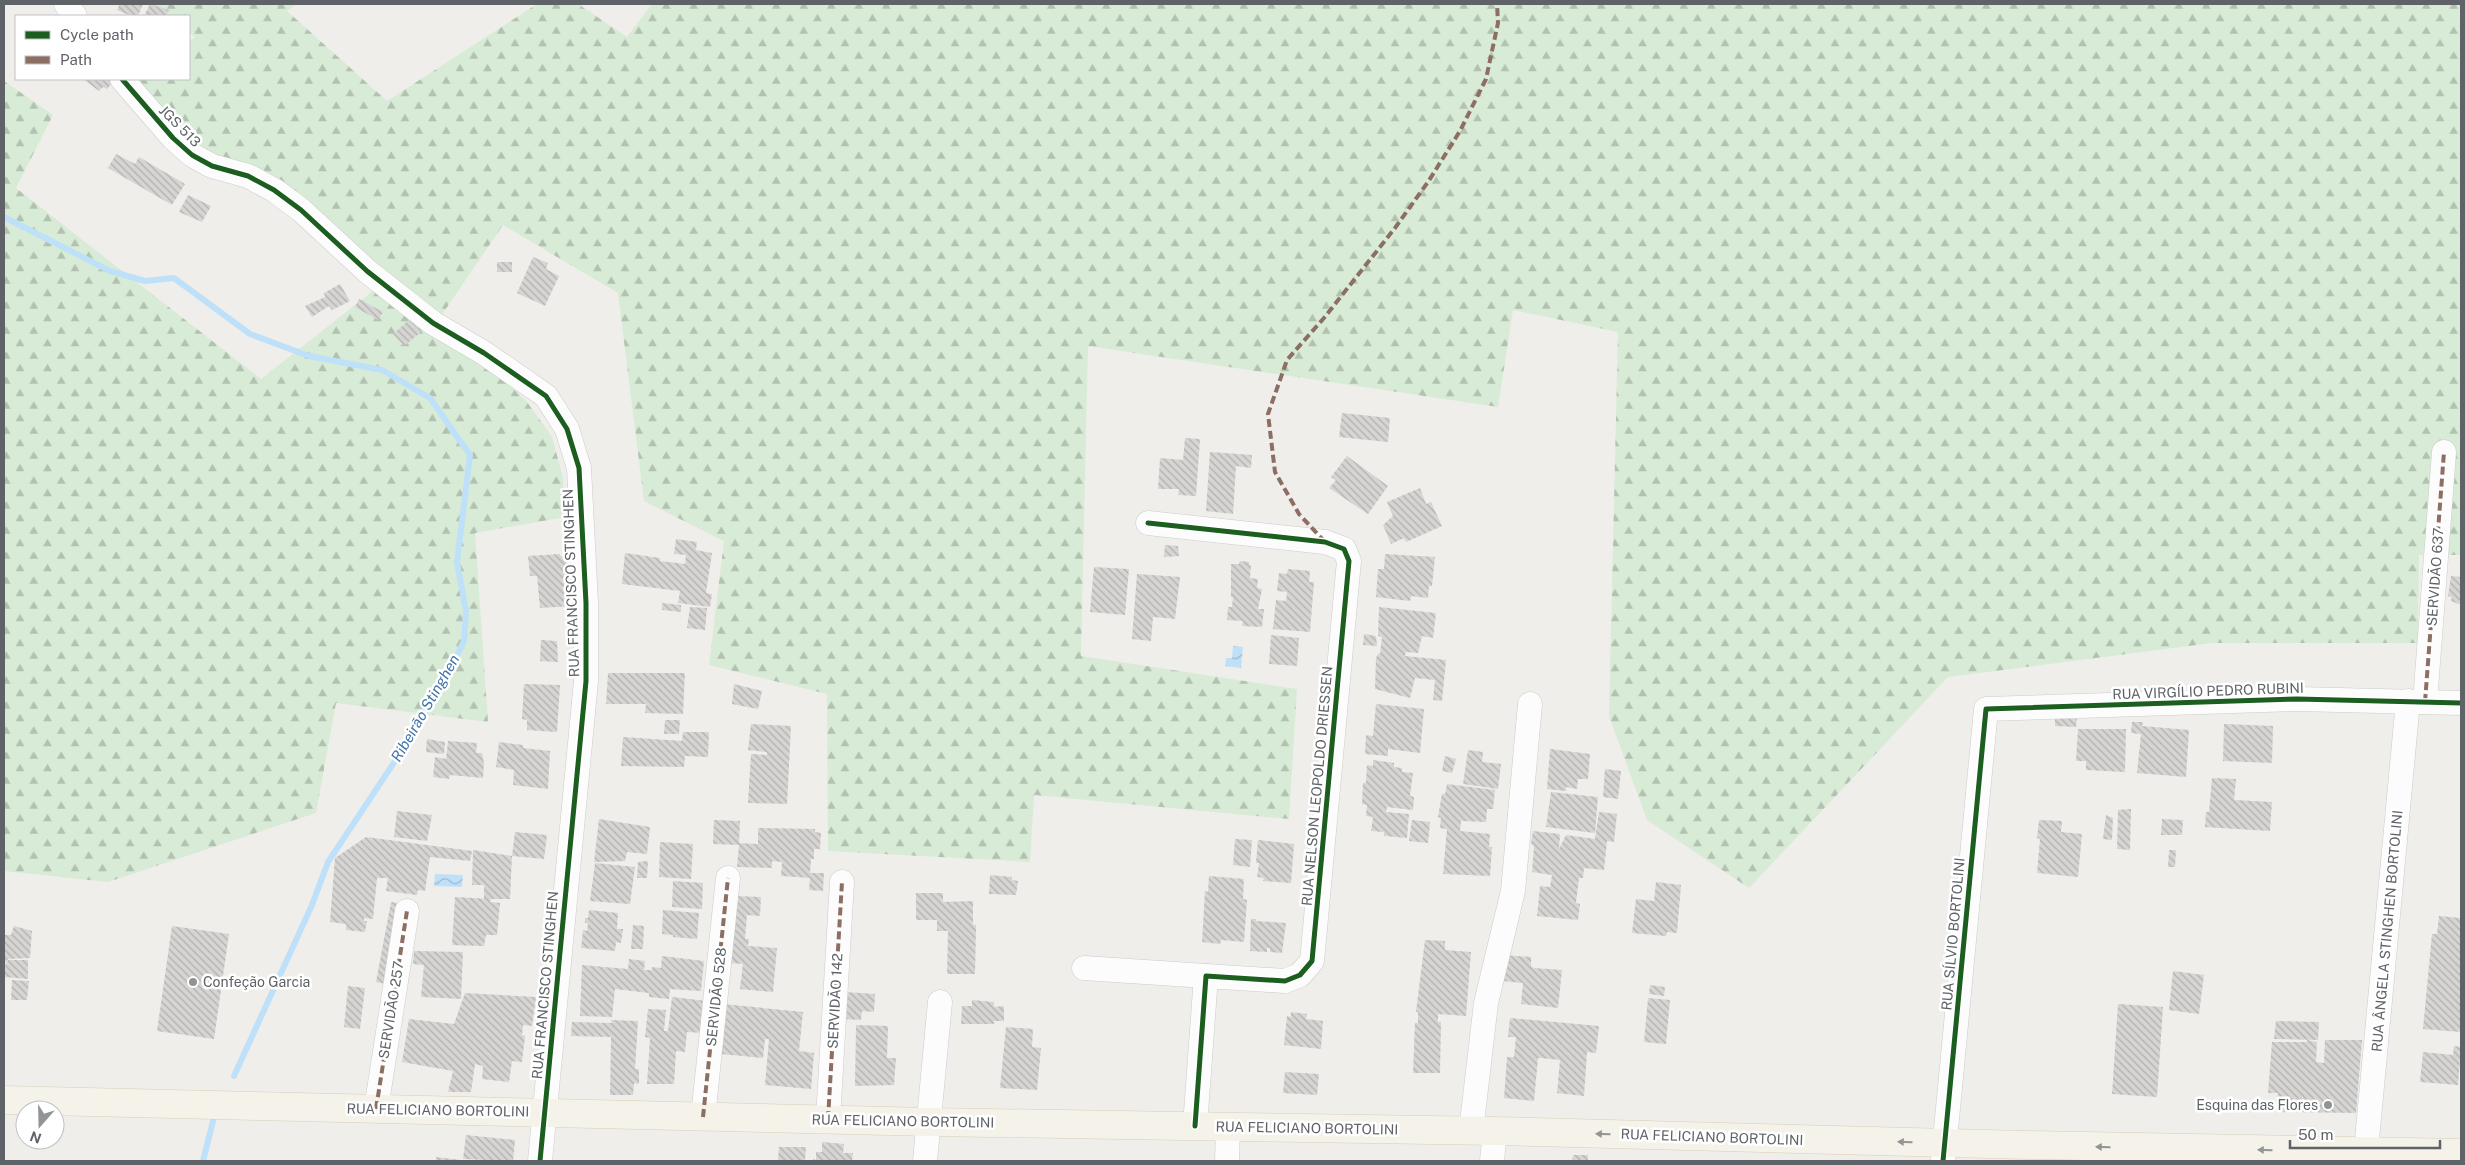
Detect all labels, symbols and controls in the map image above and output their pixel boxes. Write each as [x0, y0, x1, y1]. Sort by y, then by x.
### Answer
legend [15, 15, 190, 80]
text: Cycle path [60, 26, 134, 43]
text: Path [60, 51, 92, 68]
street label: JGS 513 [156, 102, 204, 150]
street label: RUA FRANCISCO STINGHEN [560, 488, 582, 678]
street label: SERVIDÃO 637 [2423, 527, 2446, 627]
water label: Ribeirão Stinghen [387, 652, 463, 764]
street label: RUA NELSON LEOPOLDO DRIESSEN [1299, 665, 1335, 907]
street label: RUA VIRGÍLIO PEDRO RUBINI [2112, 679, 2304, 702]
street label: RUA ÂNGELA STINGHEN BORTOLINI [2367, 809, 2406, 1053]
street label: RUA SÍLVIO BORTOLINI [1937, 857, 1968, 1011]
street label: RUA FRANCISCO STINGHEN [529, 890, 561, 1080]
street label: SERVIDÃO 528 [702, 947, 729, 1047]
street label: SERVIDÃO 142 [824, 953, 845, 1049]
street label: SERVIDÃO 257 [374, 960, 407, 1060]
place label: Confeção Garcia [203, 974, 310, 990]
marker: Confeção Garcia [187, 976, 199, 988]
place label: Esquina das Flores [2196, 1097, 2318, 1113]
marker: Esquina das Flores [2322, 1099, 2334, 1111]
north arrow [15, 1100, 65, 1150]
street label: RUA FELICIANO BORTOLINI [346, 1100, 530, 1120]
street label: RUA FELICIANO BORTOLINI [811, 1111, 995, 1131]
street label: RUA FELICIANO BORTOLINI [1215, 1118, 1399, 1138]
scale bar [2290, 1118, 2440, 1150]
street label: RUA FELICIANO BORTOLINI [1620, 1126, 1804, 1148]
text: 50 m [2298, 1126, 2333, 1143]
text: N [28, 1128, 43, 1147]
one-way arrow [1594, 1130, 1610, 1138]
one-way arrow [1897, 1138, 1913, 1146]
one-way arrow [2094, 1143, 2110, 1151]
one-way arrow [2257, 1146, 2273, 1154]

